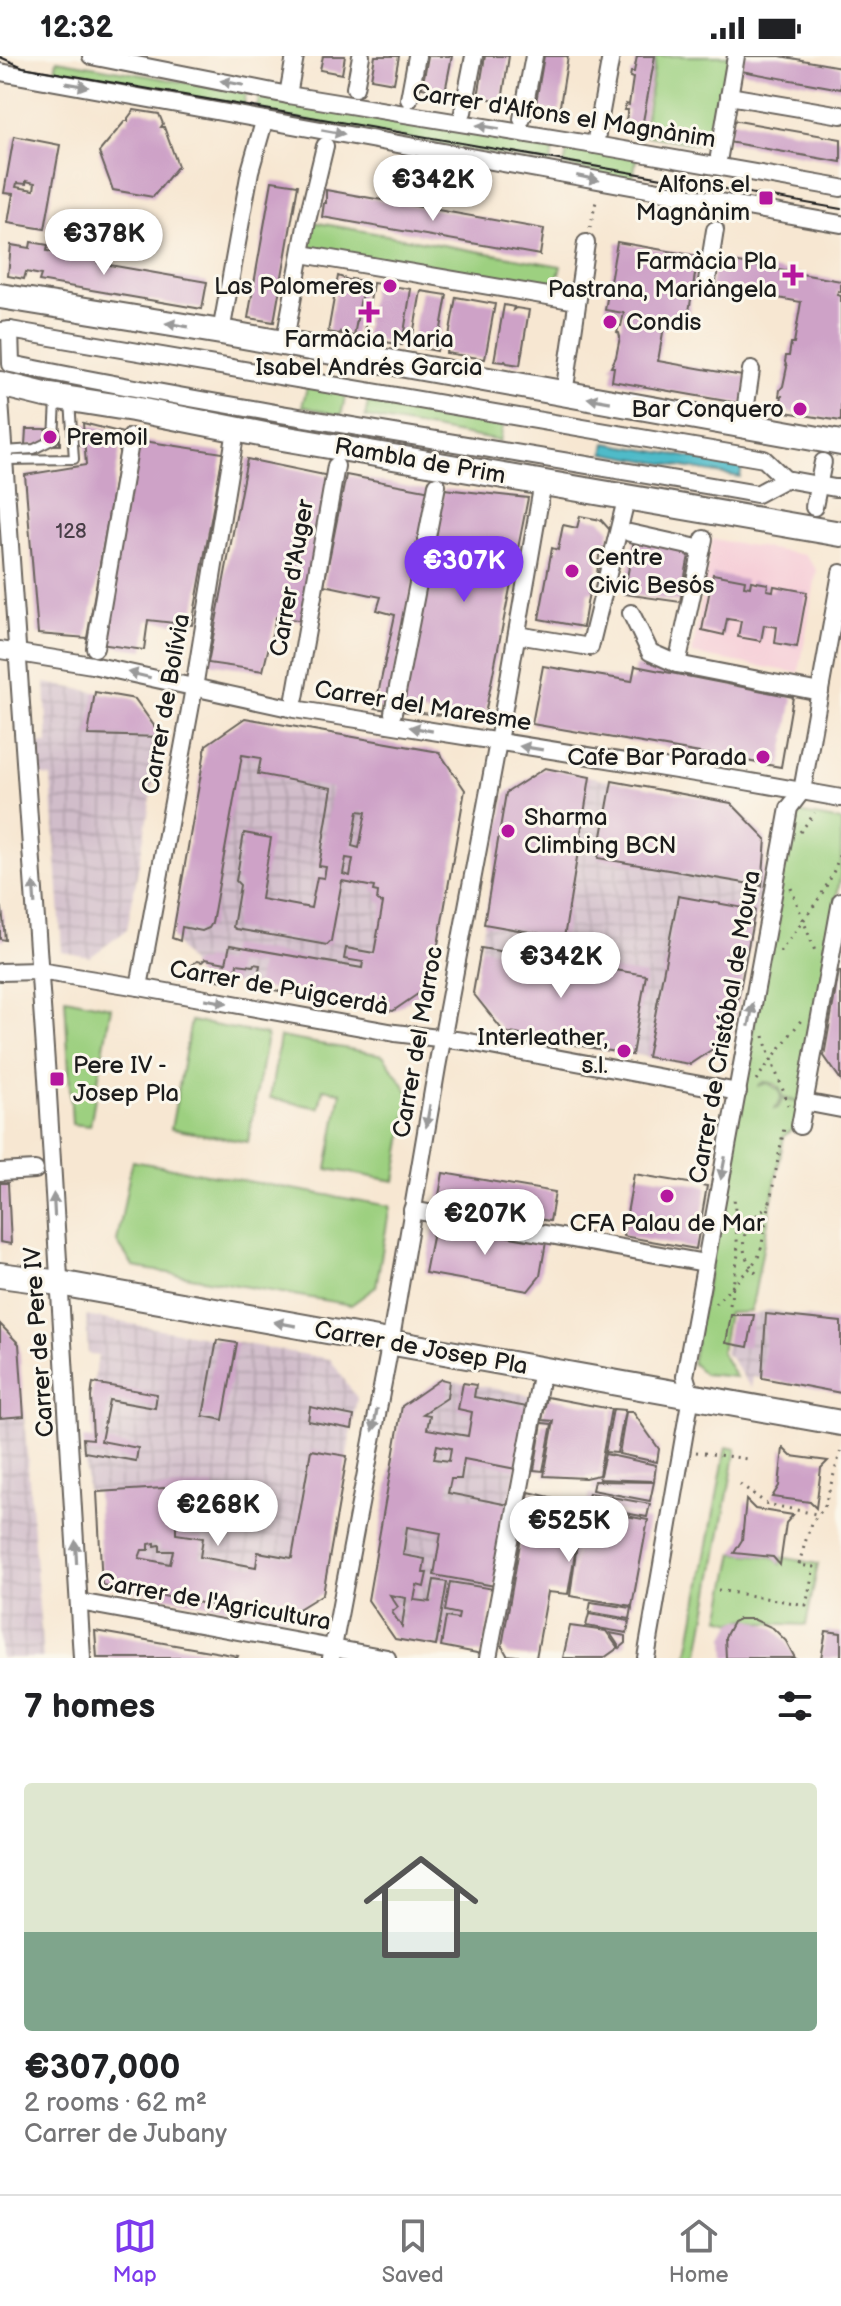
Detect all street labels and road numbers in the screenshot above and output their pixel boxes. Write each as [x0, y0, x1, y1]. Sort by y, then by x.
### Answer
street label: Carrer d'Alfons el Magnànim [410, 78, 718, 154]
street label: Rambla de Prim [332, 432, 508, 490]
street label: Carrer d'Auger [264, 497, 320, 659]
street label: Carrer de Bolívia [136, 611, 196, 797]
street label: Carrer del Maresme [312, 675, 534, 737]
street label: Carrer de Cristóbal de Moura [683, 868, 767, 1186]
street label: Carrer del Marroc [387, 944, 449, 1140]
street label: Carrer de Puigcerdà [167, 954, 391, 1022]
street label: Carrer de Pere IV [18, 1246, 60, 1438]
street label: Carrer de Josep Pla [312, 1315, 530, 1381]
street label: Carrer de l'Agricultura [95, 1567, 333, 1637]

